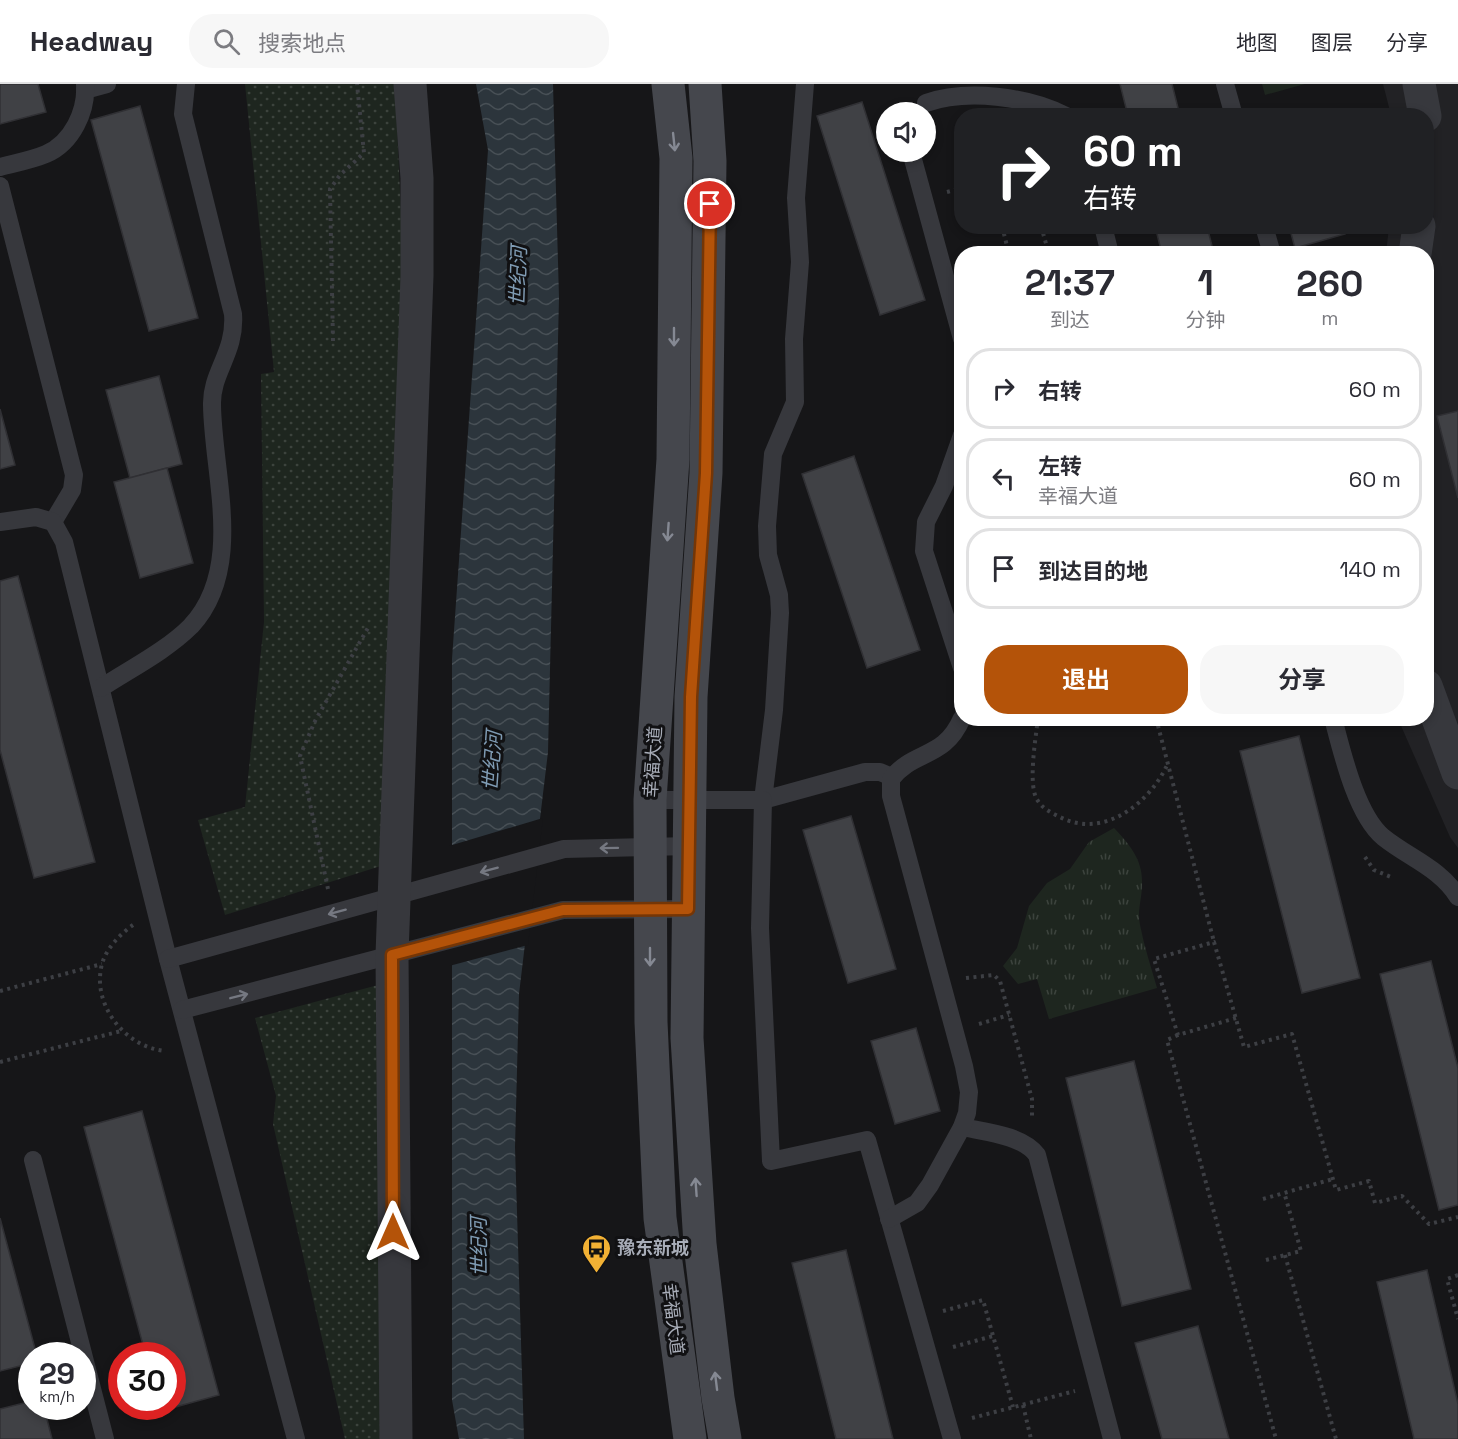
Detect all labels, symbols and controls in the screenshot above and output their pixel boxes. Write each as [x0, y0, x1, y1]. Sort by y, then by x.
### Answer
search box [189, 14, 609, 68]
text: Headway [30, 23, 153, 59]
icon: search [210, 25, 243, 58]
text: 搜索地点 [258, 29, 346, 57]
text: 地图 [1236, 29, 1278, 56]
text: 图层 [1311, 29, 1353, 56]
text: 分享 [1386, 29, 1428, 56]
map controls [876, 102, 936, 162]
button: sound [876, 102, 936, 162]
text: 60 m [1083, 125, 1183, 178]
one-way arrow [669, 132, 680, 152]
icon: right [984, 132, 1062, 210]
pin [684, 178, 735, 229]
text: 右转 [1083, 181, 1137, 216]
icon: arrive [693, 187, 726, 220]
water label: 世纪河 [504, 242, 532, 306]
text: 21:37 [1025, 260, 1115, 306]
text: 1 [1197, 260, 1214, 306]
text: 260 [1296, 261, 1363, 307]
text: m [1321, 305, 1338, 331]
text: 到达 [1050, 307, 1090, 333]
text: 分钟 [1186, 307, 1226, 333]
one-way arrow [668, 327, 680, 347]
icon: right [987, 372, 1020, 405]
text: 60 m [1349, 375, 1401, 403]
text: 右转 [1038, 377, 1082, 405]
text: 左转 [1038, 452, 1082, 480]
icon: left [987, 462, 1020, 495]
text: 60 m [1349, 465, 1401, 493]
text: 幸福大道 [1038, 483, 1118, 509]
one-way arrow [662, 521, 673, 541]
icon: arrive [987, 552, 1020, 585]
text: 140 m [1339, 555, 1401, 583]
text: 到达目的地 [1038, 557, 1148, 585]
button: 退出 [984, 645, 1188, 714]
button: 分享 [1200, 645, 1404, 714]
street label: 幸福大道 [639, 725, 666, 799]
water label: 世纪河 [477, 726, 507, 792]
one-way arrow [600, 842, 620, 853]
one-way arrow [480, 864, 499, 876]
one-way arrow [327, 907, 346, 918]
one-way arrow [645, 947, 656, 967]
one-way arrow [229, 989, 248, 1001]
one-way arrow [691, 1178, 702, 1198]
position arrow [361, 1200, 425, 1264]
water label: 世纪河 [465, 1213, 493, 1277]
bus stop icon: 豫东新城 [580, 1232, 612, 1274]
place label: 豫东新城 [617, 1236, 689, 1259]
street label: 幸福大道 [658, 1282, 689, 1356]
speed limit sign: 30 [108, 1342, 186, 1420]
text: 29 [39, 1354, 75, 1393]
one-way arrow [710, 1372, 721, 1392]
text: km/h [39, 1387, 75, 1406]

